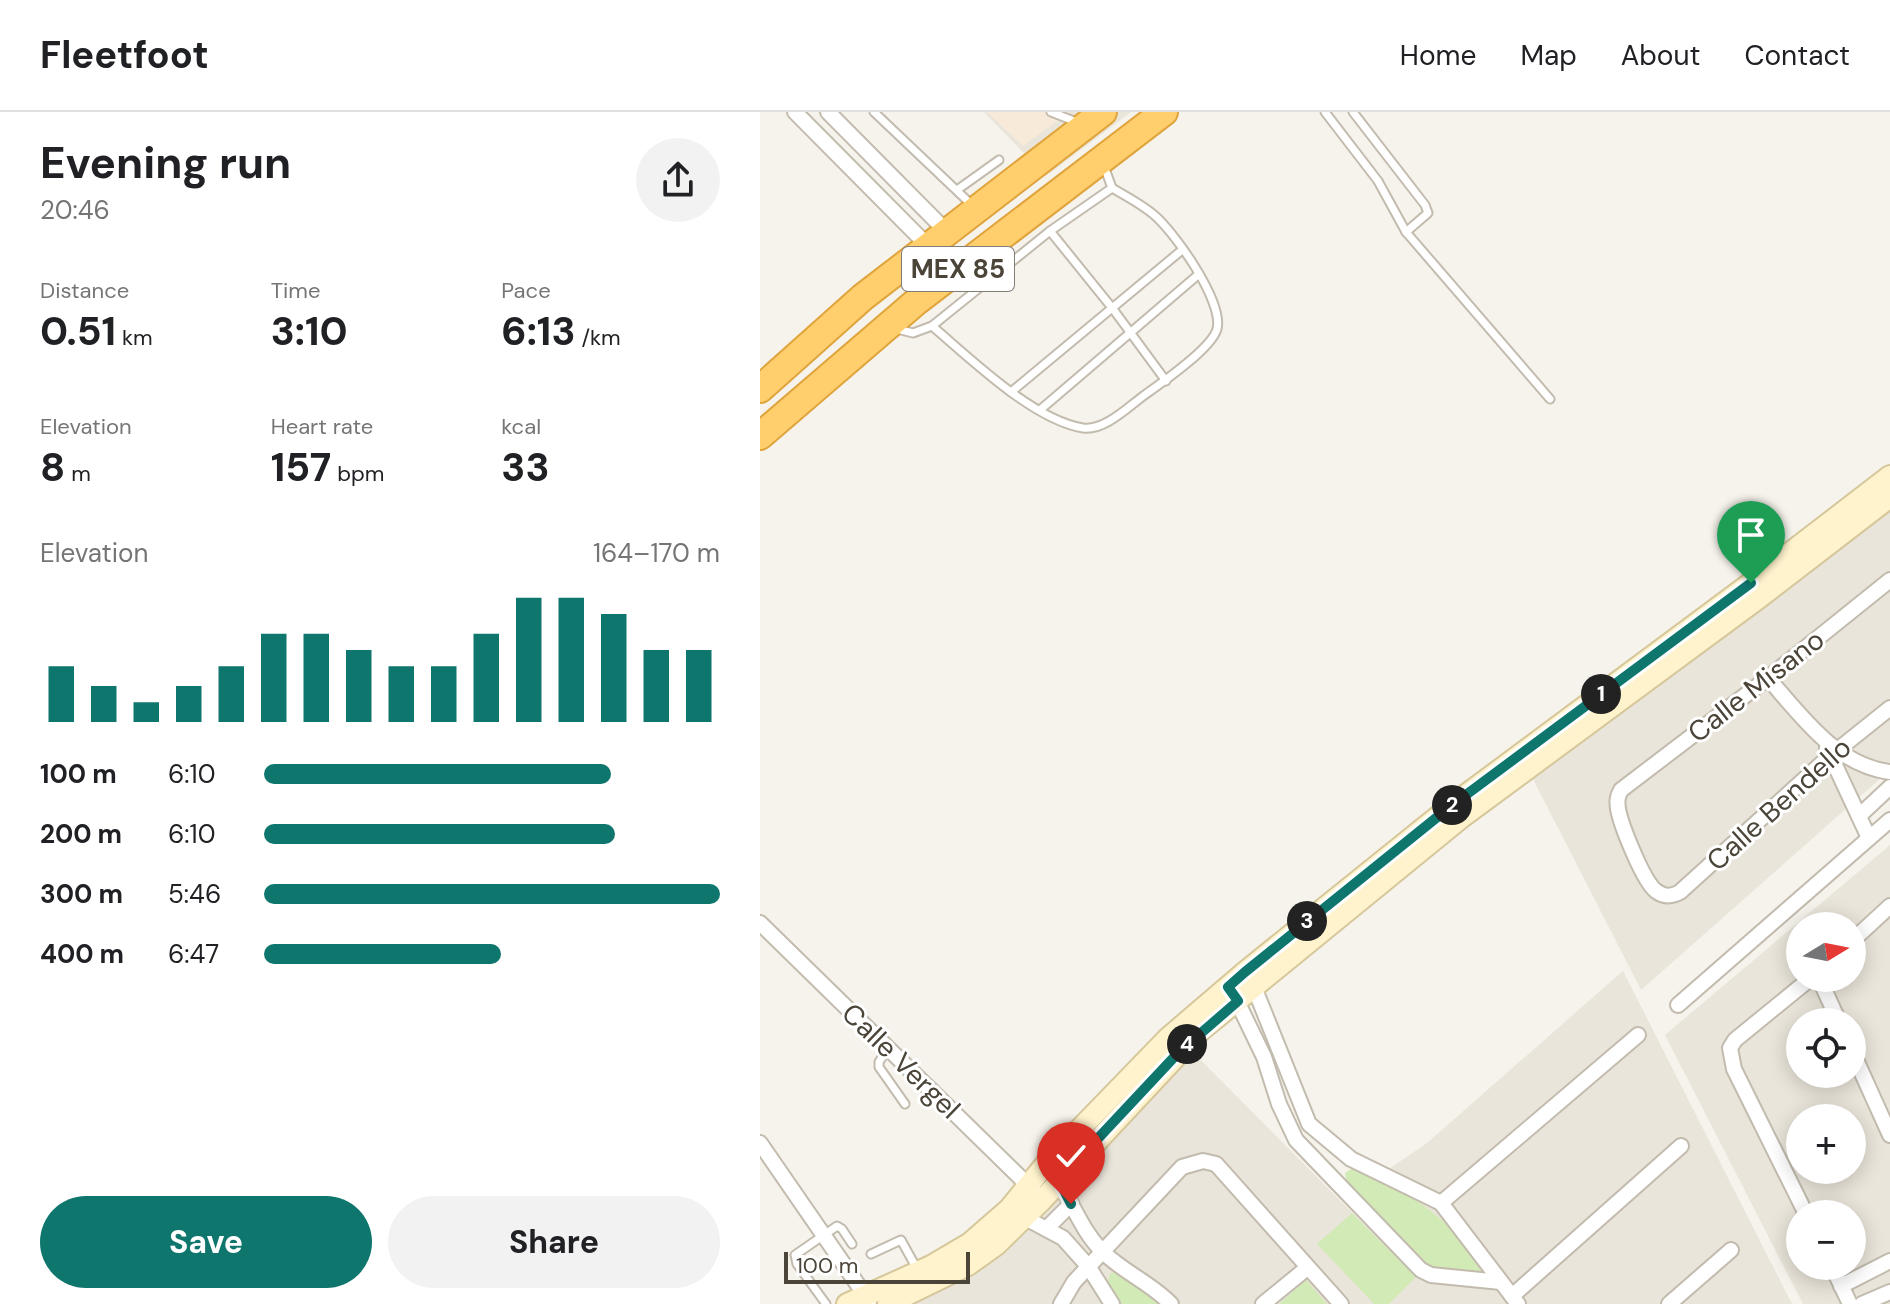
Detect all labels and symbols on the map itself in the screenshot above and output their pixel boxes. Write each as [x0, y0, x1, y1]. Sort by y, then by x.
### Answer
road number: MEX 85 [902, 247, 1014, 291]
pin [1717, 501, 1785, 583]
street label: Calle Misano [1680, 621, 1832, 751]
pin: 1 [1581, 674, 1621, 714]
street label: Calle Bendello [1699, 729, 1859, 879]
pin: 2 [1432, 785, 1472, 825]
pin: 3 [1287, 901, 1327, 941]
north arrow [1786, 912, 1866, 992]
street label: Calle Vergel [834, 995, 968, 1127]
pin: 4 [1167, 1024, 1207, 1064]
pin [1037, 1122, 1105, 1204]
scale bar [784, 1248, 970, 1284]

